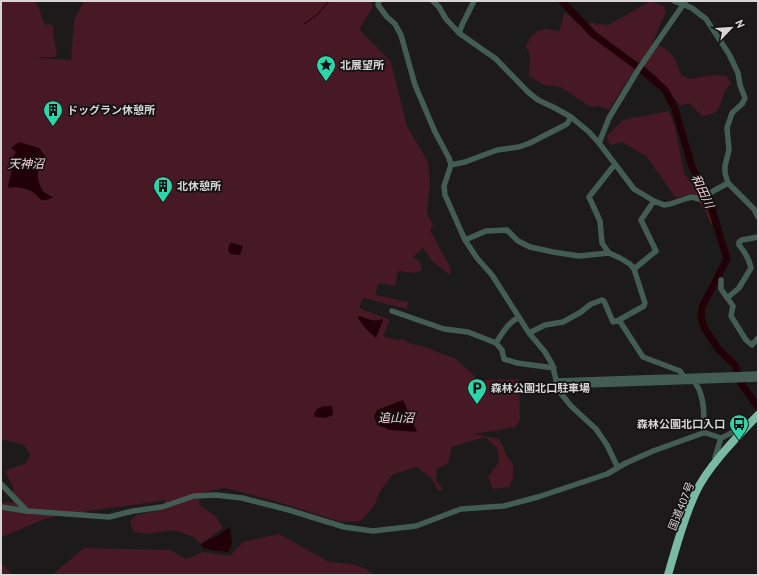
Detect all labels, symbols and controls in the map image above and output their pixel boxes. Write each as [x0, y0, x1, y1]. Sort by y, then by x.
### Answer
north arrow [711, 8, 751, 48]
text: N [732, 18, 748, 30]
place icon: 北展望所 [315, 54, 337, 82]
place label: 北展望所 [340, 58, 384, 72]
building icon: ドッグラン休憩所 [42, 99, 64, 127]
place label: ドッグラン休憩所 [67, 103, 155, 117]
water label: 天神沼 [8, 156, 46, 171]
water label: 和田川 [689, 172, 718, 212]
building icon: 北休憩所 [152, 175, 174, 203]
place label: 北休憩所 [177, 179, 221, 193]
parking icon: 森林公園北口駐車場 [466, 377, 488, 405]
place label: 森林公園北口駐車場 [491, 381, 590, 395]
water label: 追山沼 [378, 410, 416, 425]
bus stop icon: 森林公園北口入口 [728, 413, 750, 441]
place label: 森林公園北口入口 [637, 417, 725, 431]
street label: 国道407号 [665, 480, 697, 532]

